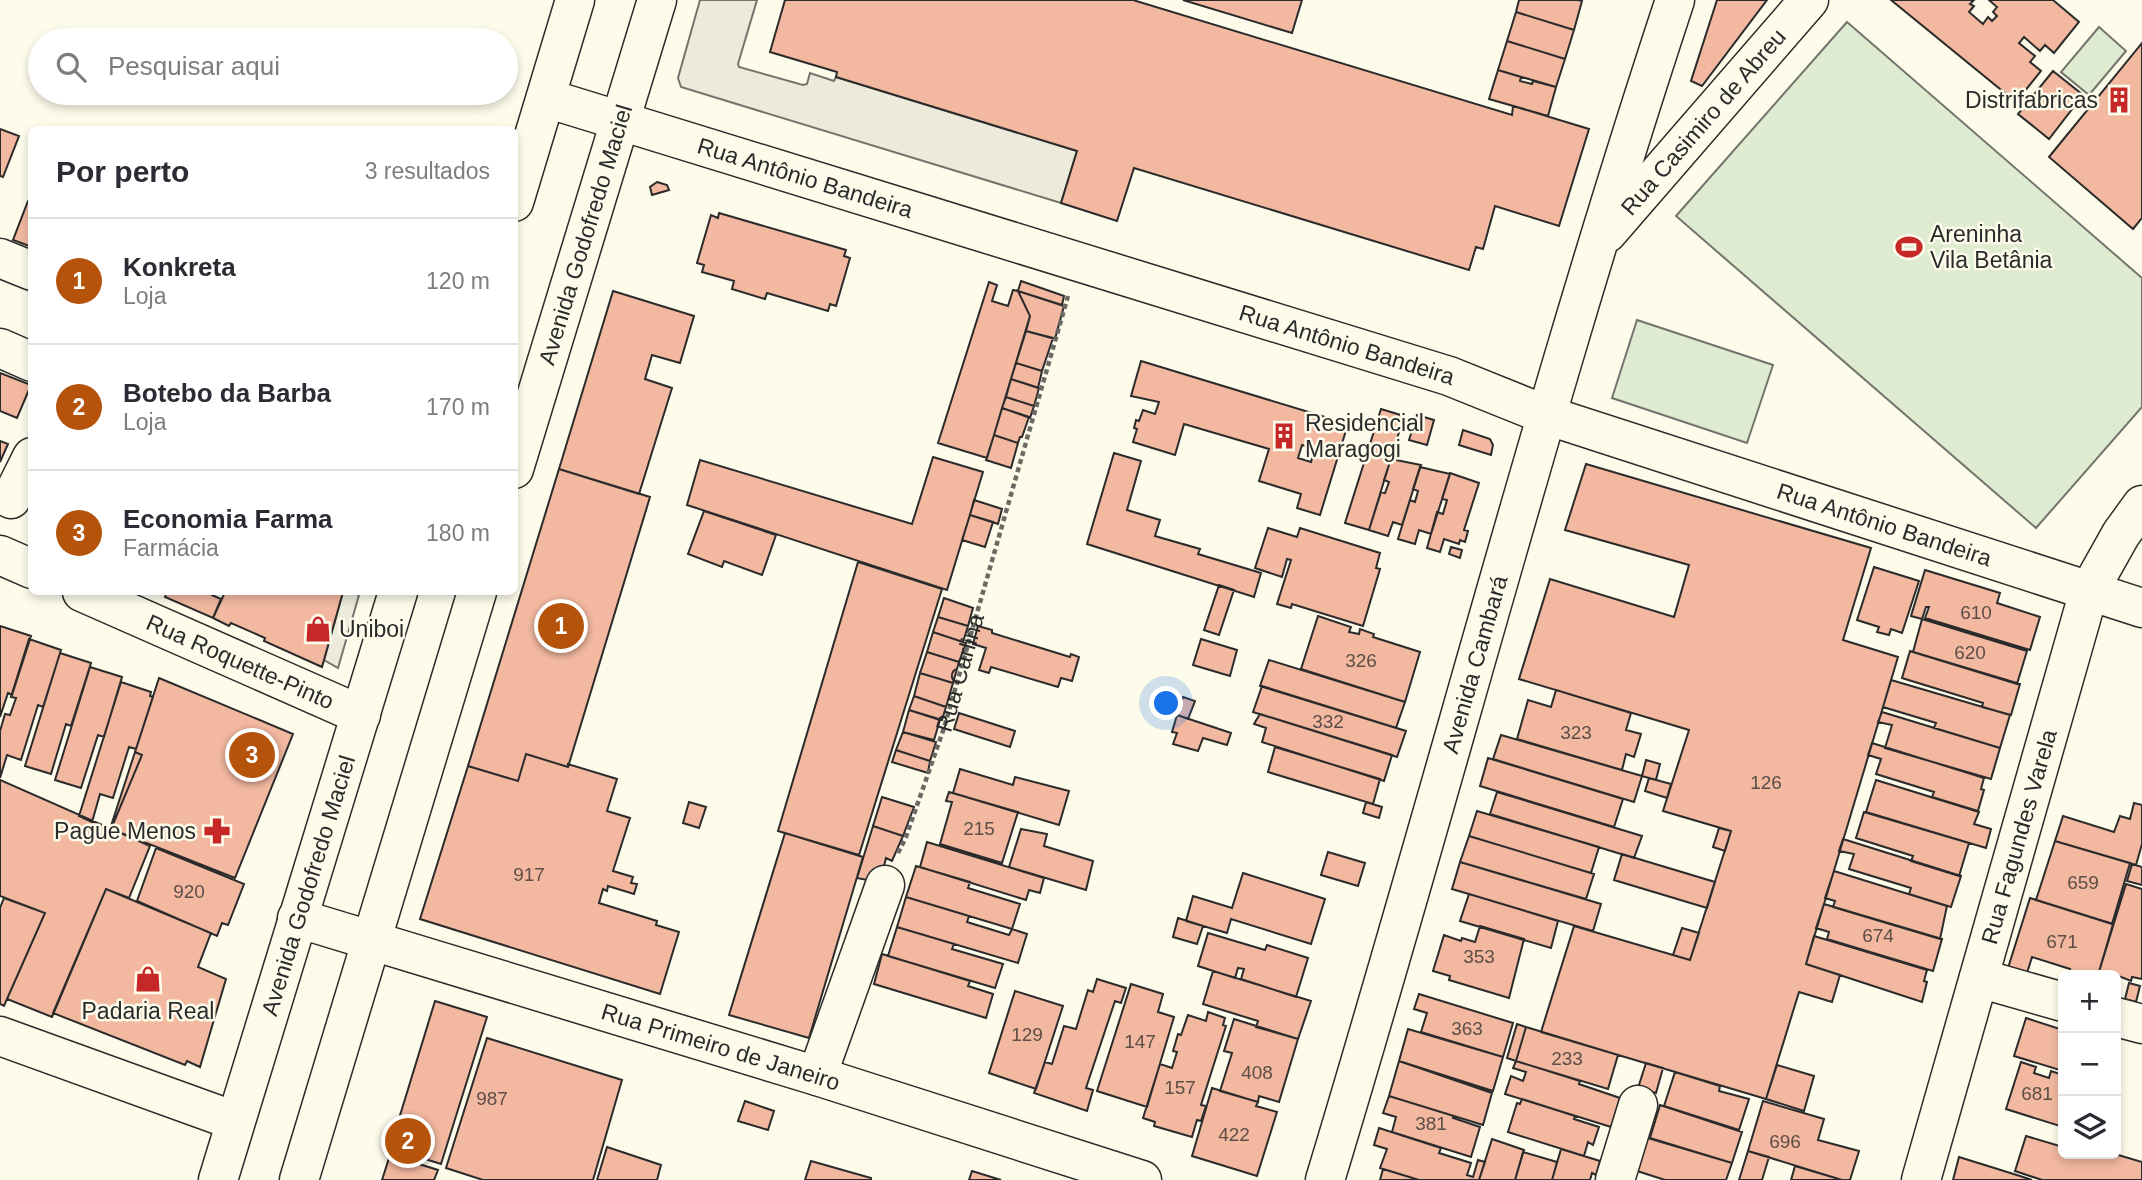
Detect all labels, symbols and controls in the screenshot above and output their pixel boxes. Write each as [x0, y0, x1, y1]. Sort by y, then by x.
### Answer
street label: Rua Casimiro de Abreu [1616, 24, 1791, 220]
search box [28, 28, 518, 105]
icon: search [52, 48, 90, 86]
text: Pesquisar aqui [108, 51, 280, 81]
building icon: Distrifabricas [2104, 85, 2134, 115]
place label: Distrifabricas [1965, 87, 2098, 113]
street label: Avenida Godofredo Maciel [534, 101, 637, 368]
street label: Rua Antônio Bandeira [694, 132, 916, 223]
text: Por perto [56, 155, 189, 188]
text: 3 resultados [365, 158, 490, 184]
place label: Areninha Vila Betânia [1930, 221, 2053, 273]
sports icon: Areninha Vila Betânia [1894, 232, 1924, 262]
text: Konkreta [123, 252, 236, 282]
text: 1 [73, 268, 85, 294]
text: 120 m [426, 268, 490, 294]
text: Loja [123, 283, 166, 309]
street label: Rua Antônio Bandeira [1236, 299, 1458, 390]
text: Botebo da Barba [123, 378, 331, 408]
text: 2 [73, 394, 85, 420]
text: 170 m [426, 394, 490, 420]
text: Loja [123, 409, 166, 435]
place label: Residencial Maragogi [1305, 410, 1424, 462]
building icon: Residencial Maragogi [1269, 421, 1299, 451]
street label: Rua Antônio Bandeira [1774, 478, 1995, 571]
text: Economia Farma [123, 504, 333, 534]
text: 3 [73, 520, 85, 546]
text: 180 m [426, 520, 490, 546]
text: Farmácia [123, 535, 219, 561]
street label: Avenida Cambará [1437, 572, 1513, 756]
pin: 1 [538, 600, 584, 652]
house number: 610 [1960, 602, 1992, 623]
street label: Rua Roquette-Pinto [143, 609, 338, 714]
street label: Rua Carlina [931, 610, 989, 735]
shop icon: Uniboi [303, 614, 333, 644]
place label: Uniboi [339, 616, 404, 642]
house number: 620 [1954, 642, 1986, 663]
house number: 326 [1345, 650, 1377, 671]
your location [1149, 686, 1183, 720]
house number: 332 [1312, 711, 1344, 732]
house number: 323 [1560, 722, 1592, 743]
street label: Rua Fagundes Varela [1976, 726, 2062, 947]
pin: 3 [229, 729, 275, 781]
street label: Avenida Godofredo Maciel [256, 752, 360, 1019]
house number: 126 [1750, 772, 1782, 793]
pharmacy icon: Pague Menos [202, 816, 232, 846]
place label: Pague Menos [54, 818, 196, 844]
house number: 215 [963, 818, 995, 839]
house number: 917 [513, 864, 545, 885]
house number: 659 [2067, 872, 2099, 893]
house number: 920 [173, 881, 205, 902]
house number: 674 [1862, 925, 1894, 946]
house number: 671 [2046, 931, 2078, 952]
house number: 353 [1463, 946, 1495, 967]
shop icon: Padaria Real [133, 964, 163, 994]
map controls [2058, 970, 2121, 1159]
button: + [2058, 970, 2121, 1033]
place label: Padaria Real [82, 998, 214, 1024]
street label: Rua Primeiro de Janeiro [598, 998, 843, 1096]
house number: 363 [1451, 1018, 1483, 1039]
house number: 129 [1011, 1024, 1043, 1045]
house number: 147 [1124, 1031, 1156, 1052]
button: − [2058, 1033, 2121, 1096]
house number: 233 [1551, 1048, 1583, 1069]
house number: 408 [1241, 1062, 1273, 1083]
house number: 157 [1164, 1077, 1196, 1098]
house number: 681 [2021, 1083, 2053, 1104]
house number: 987 [476, 1088, 508, 1109]
button: layers [2058, 1096, 2121, 1159]
house number: 381 [1415, 1113, 1447, 1134]
pin: 2 [385, 1115, 431, 1167]
house number: 422 [1218, 1124, 1250, 1145]
house number: 696 [1769, 1131, 1801, 1152]

